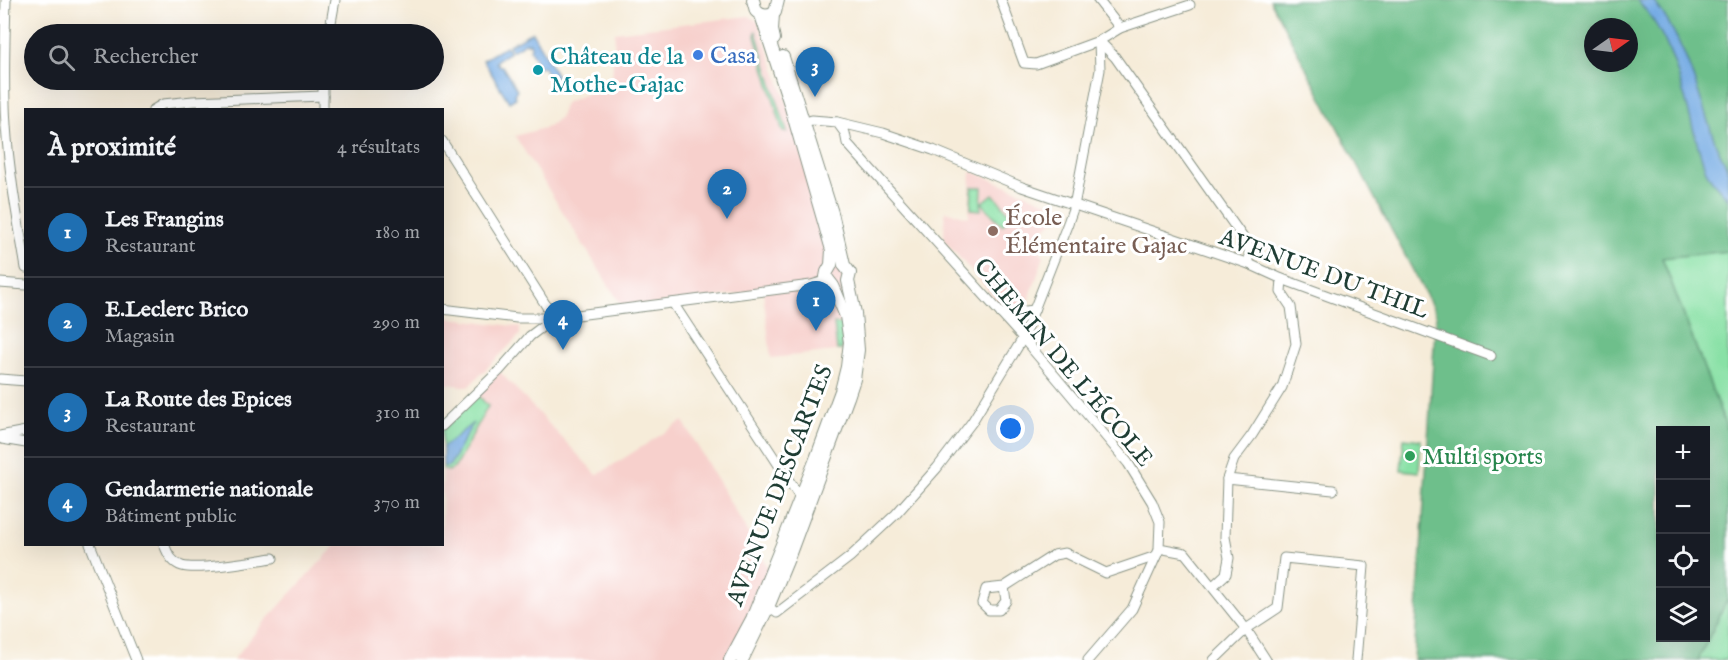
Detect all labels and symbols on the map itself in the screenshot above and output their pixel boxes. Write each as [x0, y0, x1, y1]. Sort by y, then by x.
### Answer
north arrow [1584, 18, 1638, 72]
place label: Casa [710, 41, 757, 72]
place label: Château de la Mothe-Gajac [550, 42, 684, 101]
marker: Casa [691, 48, 705, 62]
pin: 3 [796, 48, 834, 97]
marker: Château de la Mothe-Gajac [531, 63, 545, 77]
pin: 2 [708, 170, 746, 219]
place label: École Élémentaire Gajac [1005, 203, 1187, 262]
street label: AVENUE DU THIL [1214, 222, 1433, 327]
marker: École Élémentaire Gajac [986, 224, 1000, 238]
street label: CHEMIN DE L'ÉCOLE [966, 252, 1159, 474]
pin: 1 [796, 282, 836, 331]
pin: 4 [544, 300, 582, 350]
street label: AVENUE DESCARTES [720, 361, 841, 611]
your location [996, 414, 1025, 443]
place label: Multi sports [1422, 442, 1543, 473]
marker: Multi sports [1403, 449, 1417, 463]

